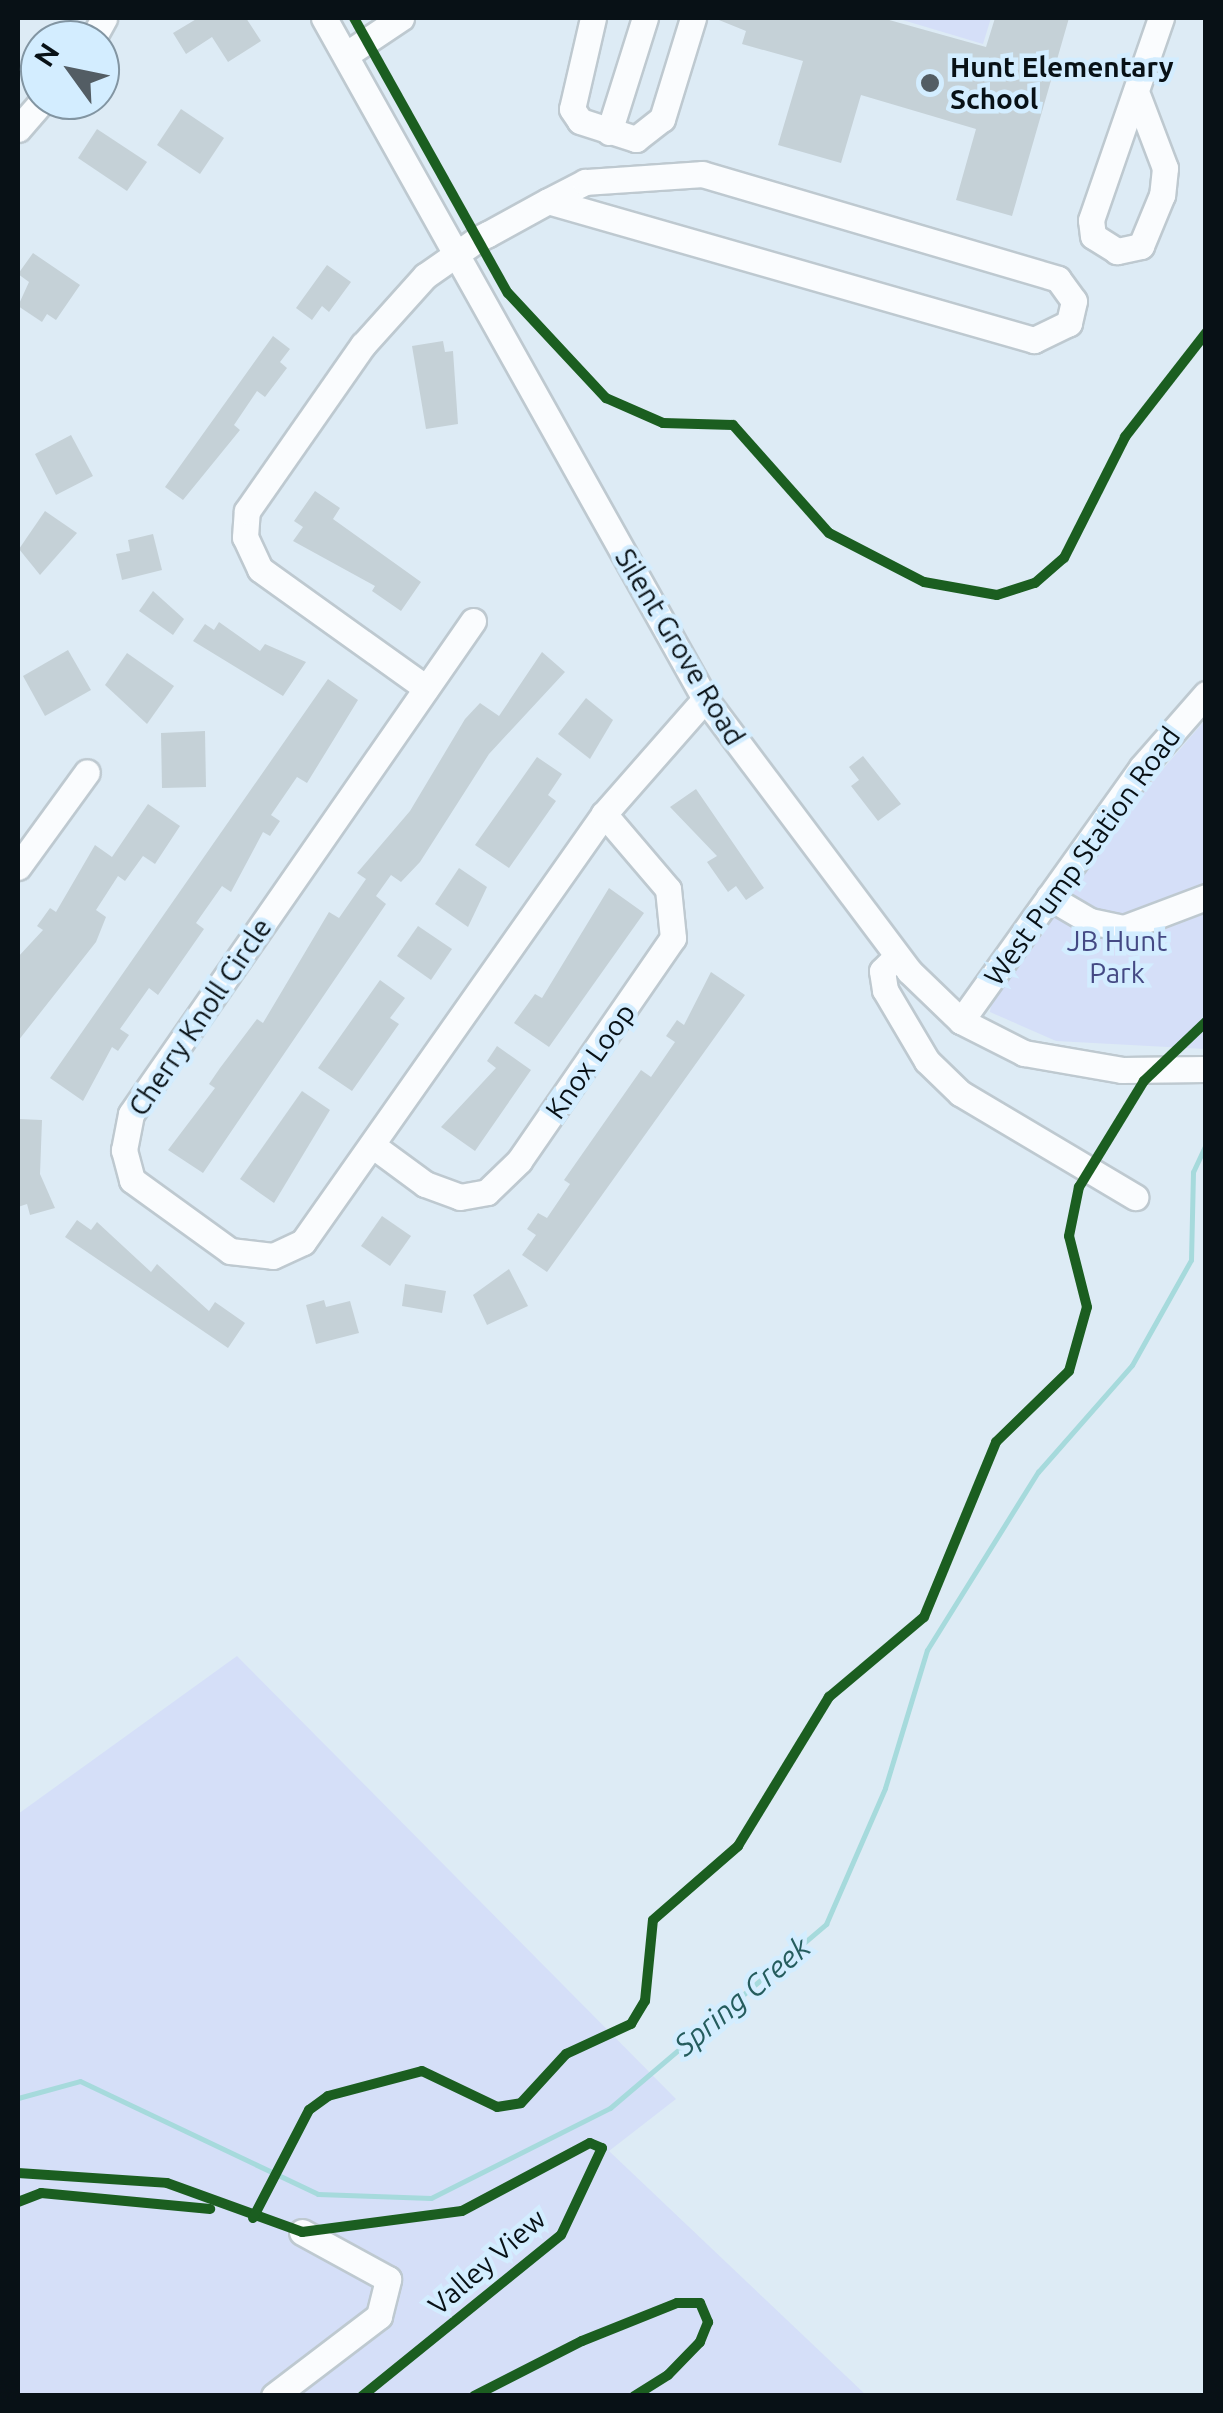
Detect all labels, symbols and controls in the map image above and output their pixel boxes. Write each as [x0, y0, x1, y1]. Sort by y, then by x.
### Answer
north arrow [20, 20, 120, 120]
text: N [27, 37, 65, 72]
place label: Hunt Elementary School [950, 50, 1174, 116]
marker: Hunt Elementary School [919, 72, 941, 94]
street label: Silent Grove Road [608, 543, 752, 751]
street label: West Pump Station Road [977, 720, 1187, 992]
street label: Cherry Knoll Circle [121, 912, 279, 1122]
park label: JB Hunt Park [1067, 924, 1167, 990]
street label: Knox Loop [538, 997, 642, 1125]
water label: Spring Creek [667, 1929, 817, 2063]
street label: Valley View [421, 2202, 553, 2322]

